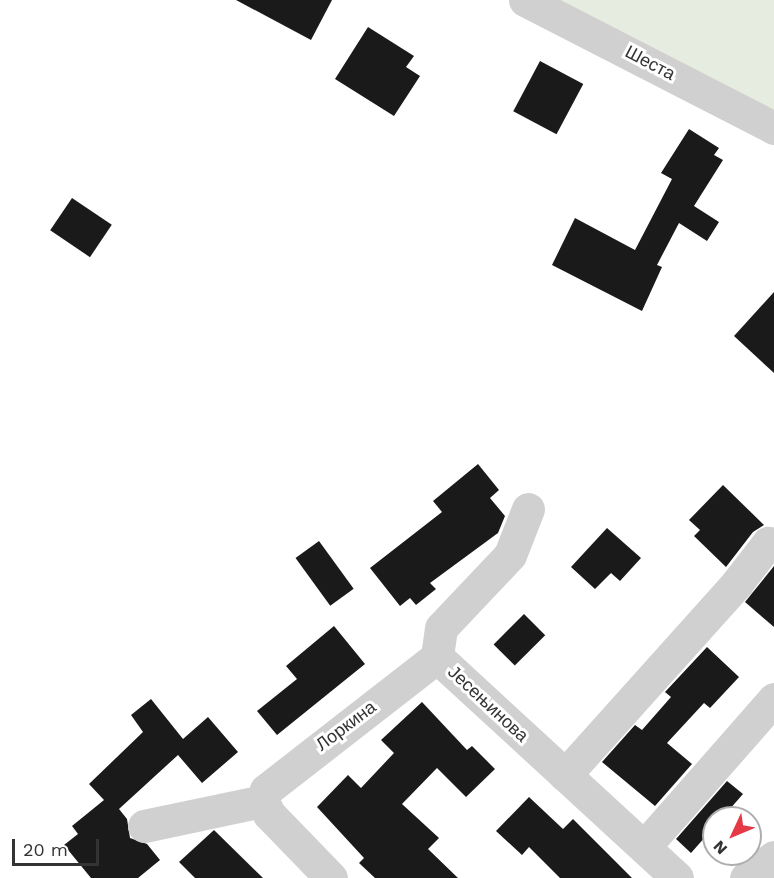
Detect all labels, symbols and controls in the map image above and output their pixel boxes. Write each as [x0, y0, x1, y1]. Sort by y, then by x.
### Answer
street label: Шеста [621, 41, 679, 85]
street label: Јесењинова [443, 661, 533, 747]
street label: Лоркина [312, 696, 380, 756]
north arrow [702, 806, 762, 866]
scale bar [15, 827, 102, 865]
text: N [709, 837, 731, 858]
text: 20 m [23, 839, 68, 860]

